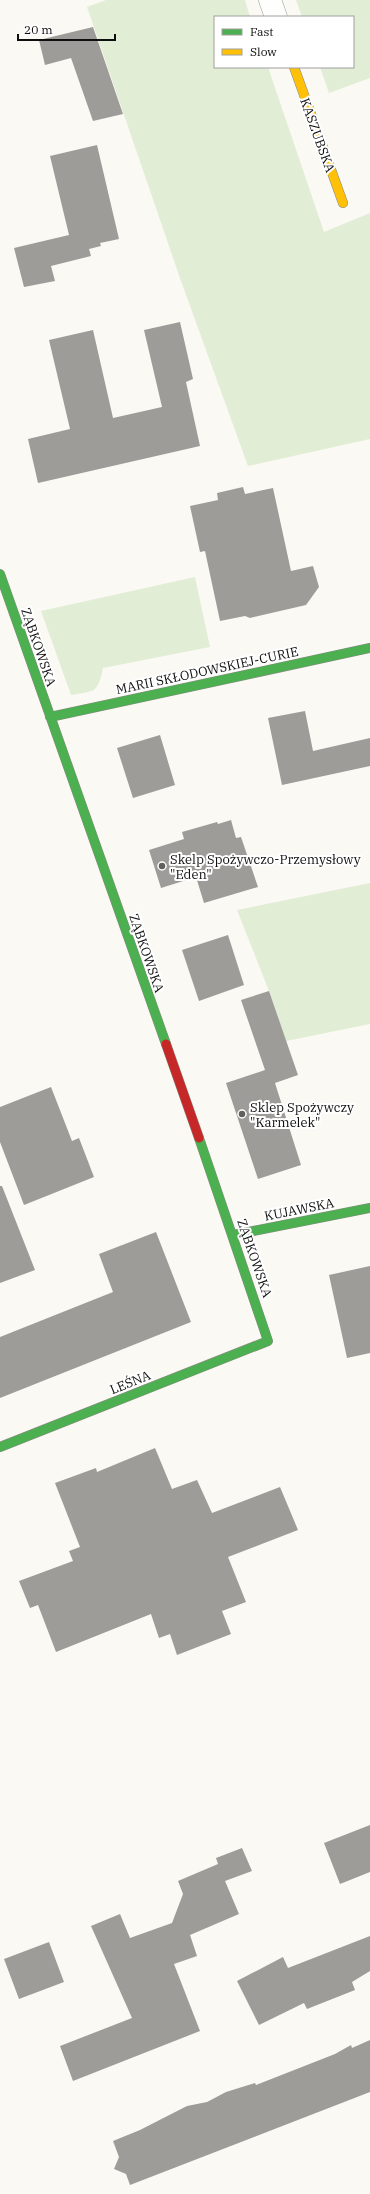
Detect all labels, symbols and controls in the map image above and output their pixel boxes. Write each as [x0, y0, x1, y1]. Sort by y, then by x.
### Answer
scale bar [18, 16, 115, 42]
legend [214, 16, 354, 68]
text: 20 m [24, 22, 53, 37]
text: Fast [250, 24, 274, 39]
text: Slow [250, 44, 277, 59]
street label: KASZUBSKA [296, 96, 339, 175]
street label: ZĄBKOWSKA [17, 606, 60, 689]
street label: MARII SKŁODOWSKIEJ-CURIE [114, 643, 300, 698]
place label: Skelp Spożywczo-Przemysłowy "Eden" [170, 851, 361, 883]
marker: Skelp Spożywczo-Przemysłowy "Eden" [157, 861, 167, 871]
street label: ZĄBKOWSKA [125, 912, 168, 995]
place label: Sklep Spożywczy "Karmelek" [250, 1099, 354, 1131]
marker: Sklep Spożywczy "Karmelek" [237, 1109, 247, 1119]
street label: KUJAWSKA [263, 1194, 336, 1225]
street label: ZĄBKOWSKA [233, 1217, 276, 1300]
street label: LEŚNA [107, 1367, 153, 1398]

